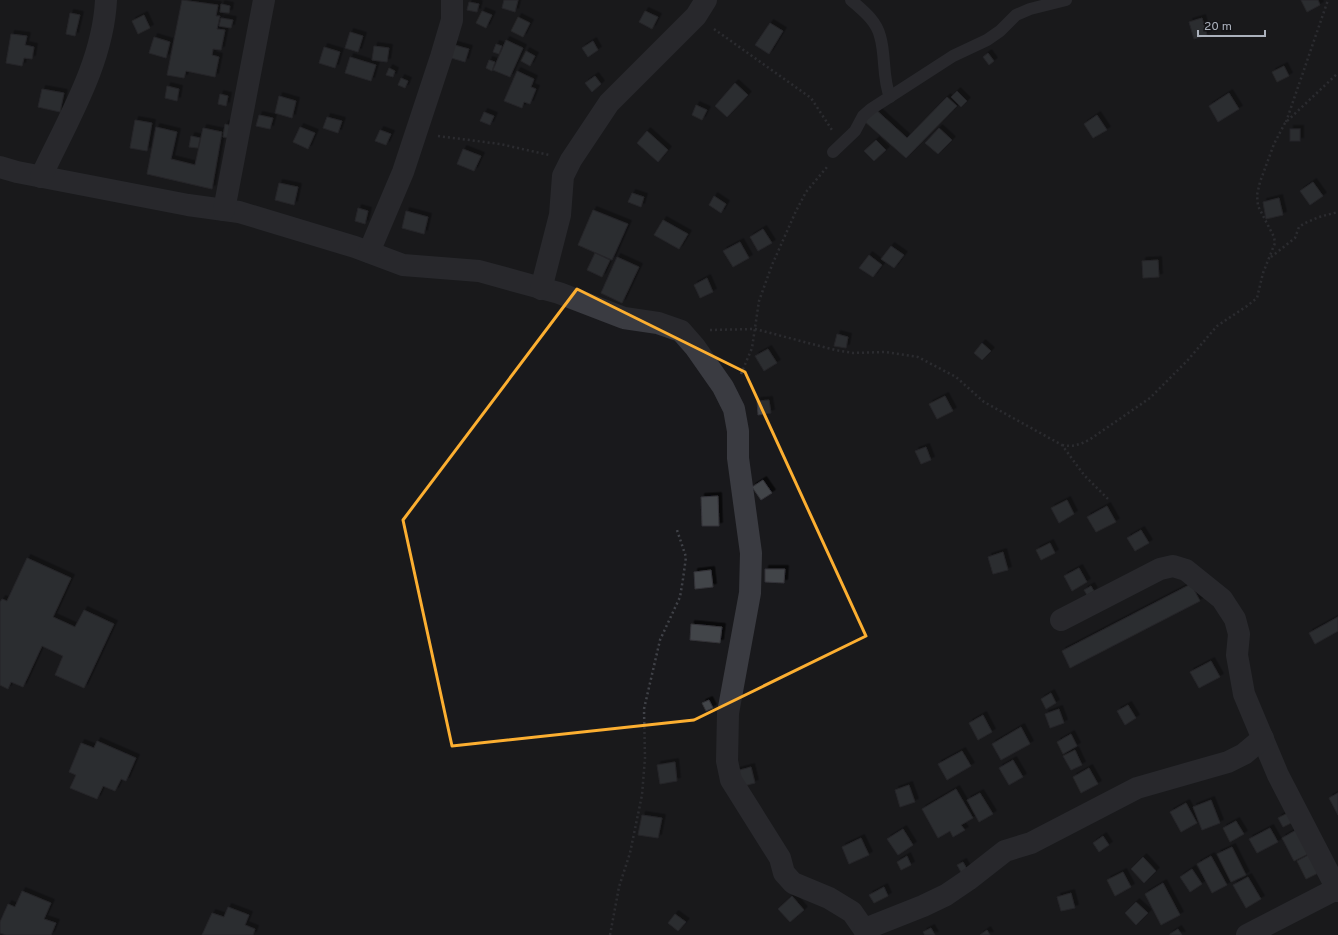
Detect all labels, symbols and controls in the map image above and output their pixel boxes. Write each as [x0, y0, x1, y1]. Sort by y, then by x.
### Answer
scale bar [1198, 12, 1265, 38]
text: 20 m [1204, 19, 1232, 35]

